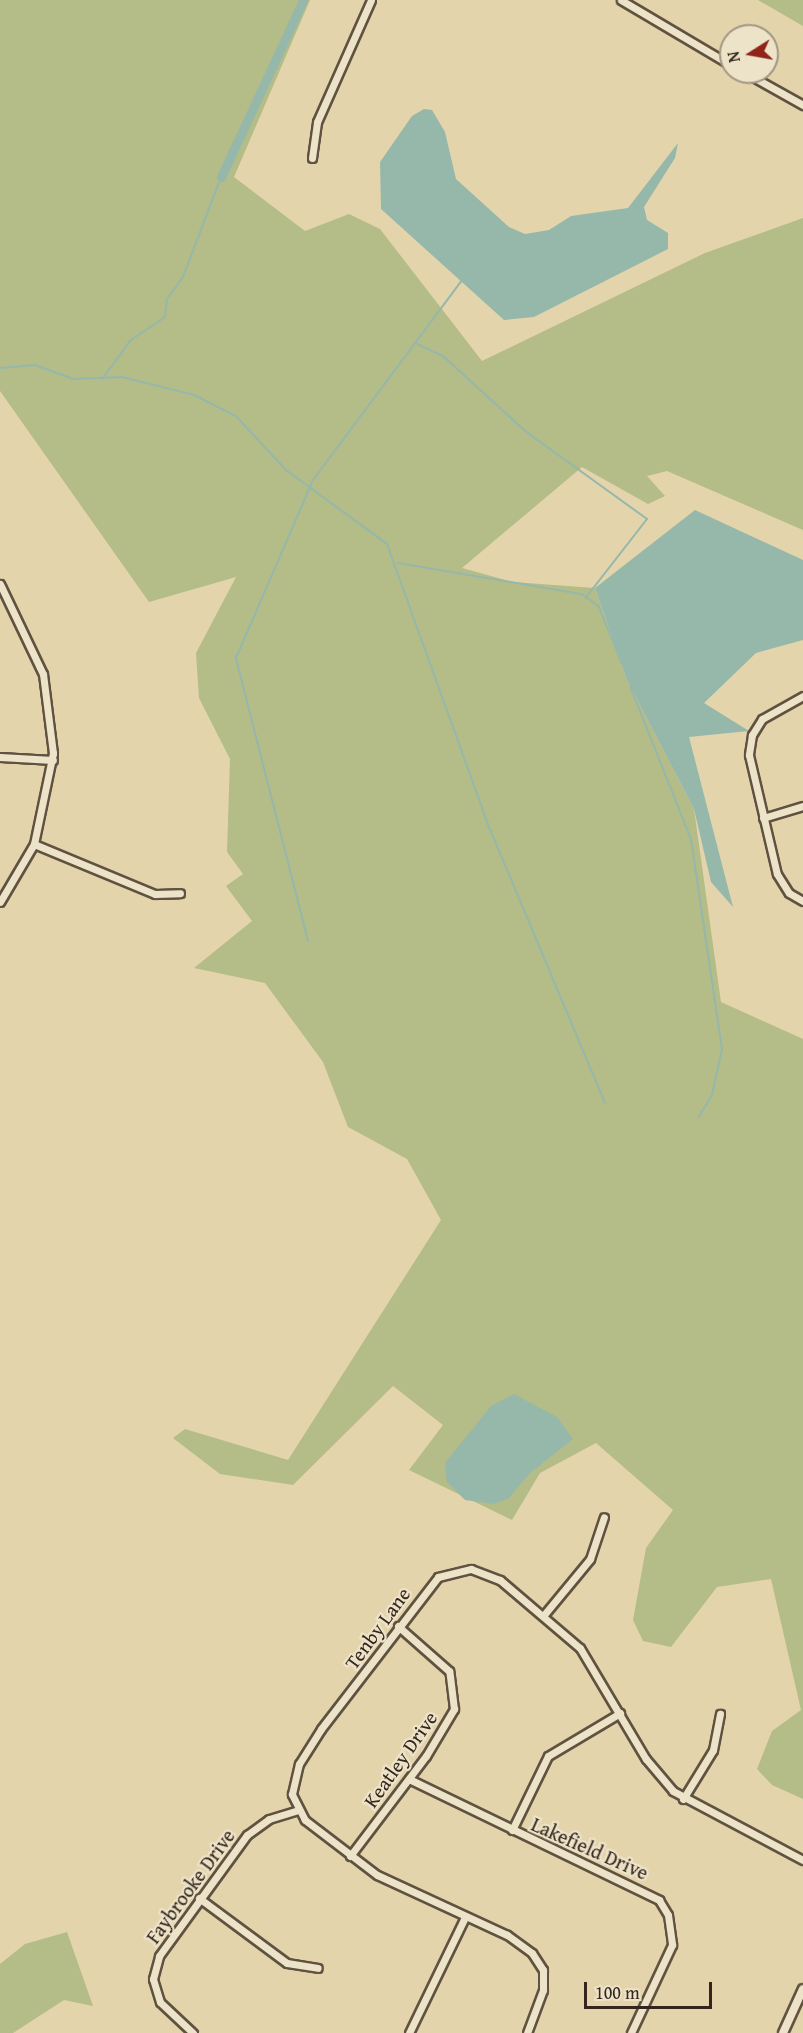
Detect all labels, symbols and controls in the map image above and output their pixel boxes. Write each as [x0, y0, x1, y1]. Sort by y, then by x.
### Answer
north arrow [719, 24, 779, 84]
text: N [720, 50, 746, 65]
street label: Tenby Lane [339, 1582, 415, 1674]
street label: Keatley Drive [358, 1706, 442, 1812]
street label: Lakefield Drive [528, 1812, 652, 1884]
street label: Faybrooke Drive [140, 1824, 240, 1948]
scale bar [587, 1970, 714, 2008]
text: 100 m [595, 1979, 640, 2006]

